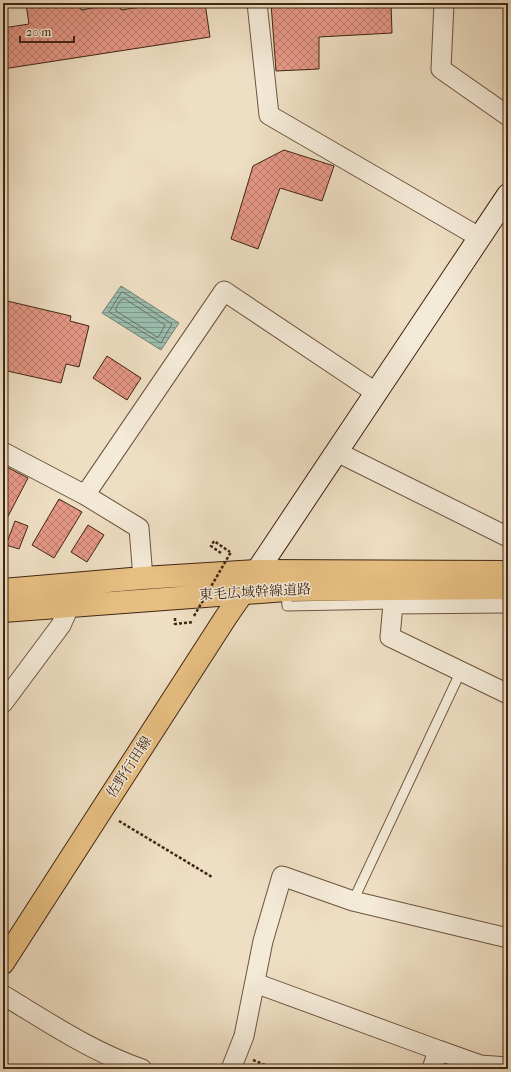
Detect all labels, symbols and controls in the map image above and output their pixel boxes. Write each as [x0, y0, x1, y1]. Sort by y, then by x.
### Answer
scale bar [20, 18, 74, 44]
text: 20 m [26, 25, 51, 39]
street label: 東毛広域幹線道路 [199, 581, 311, 603]
street label: 佐野行田線 [103, 733, 155, 801]

